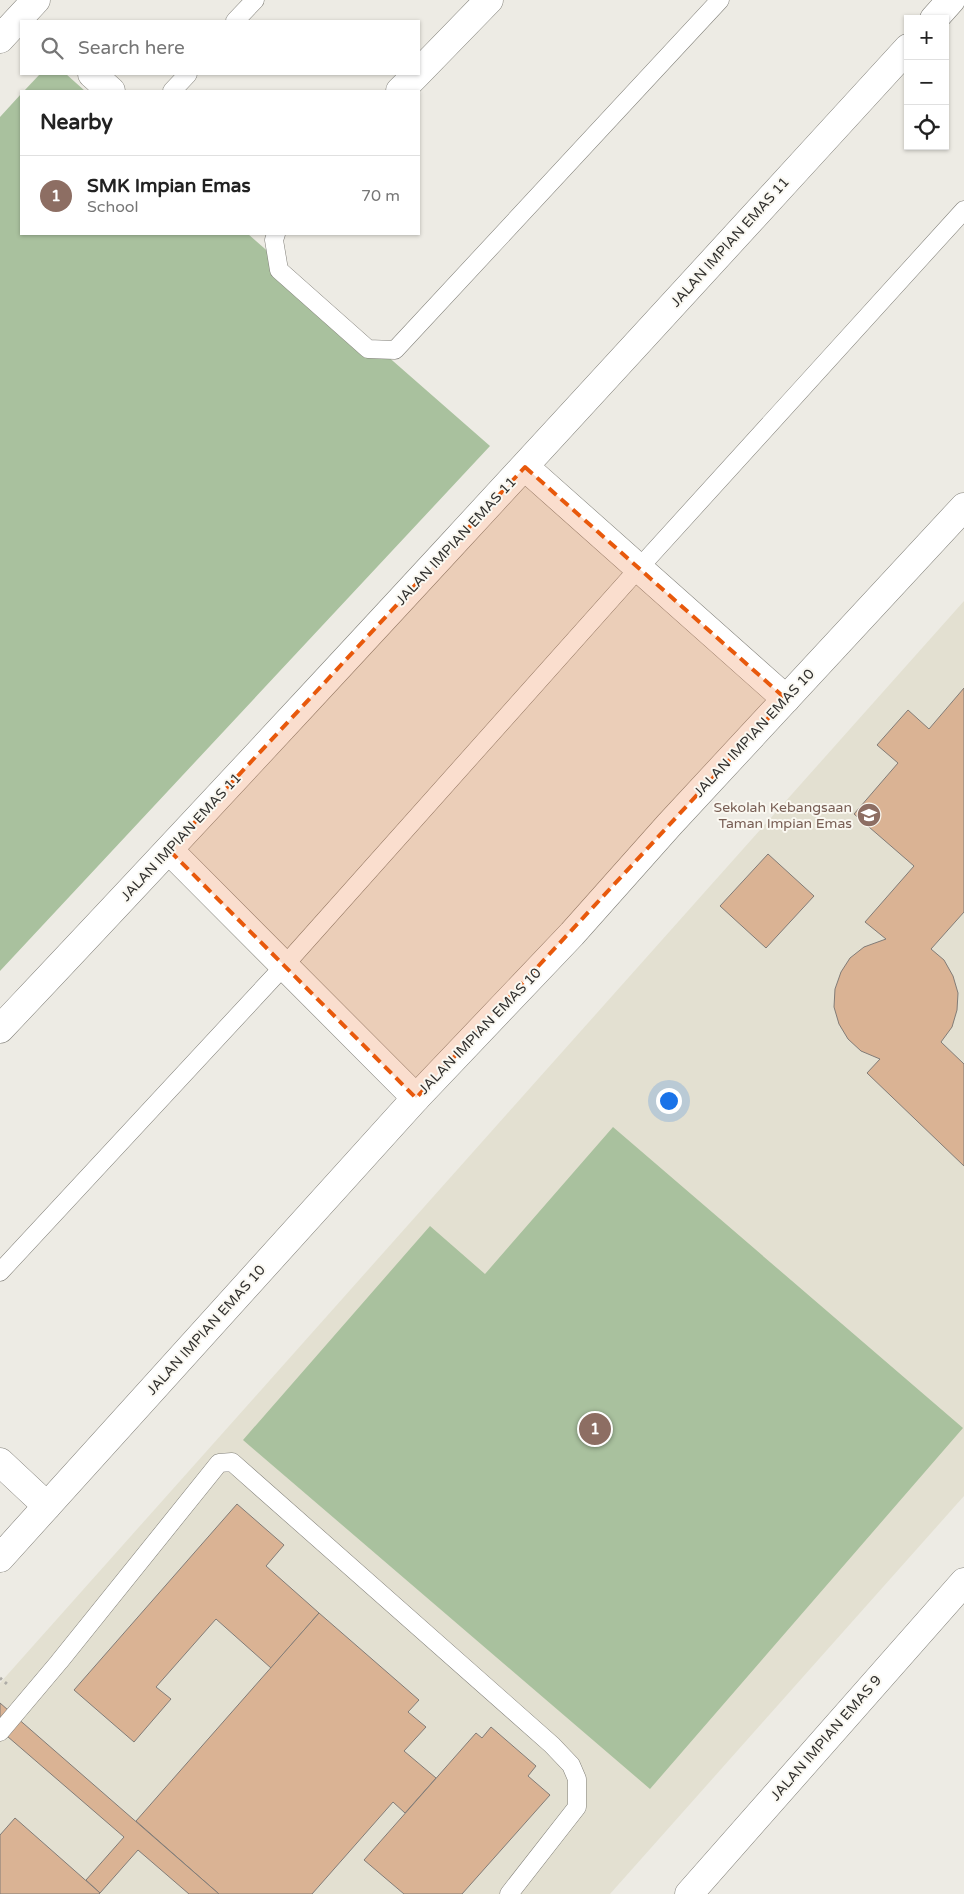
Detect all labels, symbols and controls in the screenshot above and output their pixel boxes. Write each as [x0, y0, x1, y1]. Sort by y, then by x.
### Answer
map controls [904, 15, 949, 150]
button: + [904, 15, 949, 60]
search box [20, 20, 420, 75]
icon: search [38, 34, 66, 62]
text: Search here [78, 37, 185, 59]
button: − [904, 60, 949, 105]
button: locate [904, 105, 949, 150]
text: Nearby [40, 110, 113, 135]
street label: JALAN IMPIAN EMAS 11 [667, 173, 793, 311]
text: SMK Impian Emas [87, 175, 251, 197]
text: 1 [51, 186, 61, 206]
text: 70 m [361, 186, 400, 206]
text: School [87, 197, 139, 217]
street label: JALAN IMPIAN EMAS 11 [392, 473, 520, 609]
street label: JALAN IMPIAN EMAS 10 [690, 665, 818, 801]
street label: JALAN IMPIAN EMAS 11 [117, 769, 245, 905]
place label: Sekolah Kebangsaan Taman Impian Emas [714, 799, 852, 832]
school or university icon: Sekolah Kebangsaan Taman Impian Emas [856, 802, 882, 828]
street label: JALAN IMPIAN EMAS 10 [415, 964, 545, 1098]
your location [656, 1088, 682, 1114]
street label: JALAN IMPIAN EMAS 10 [143, 1261, 269, 1399]
pin: 1 [579, 1410, 611, 1448]
street label: JALAN IMPIAN EMAS 9 [767, 1672, 885, 1804]

